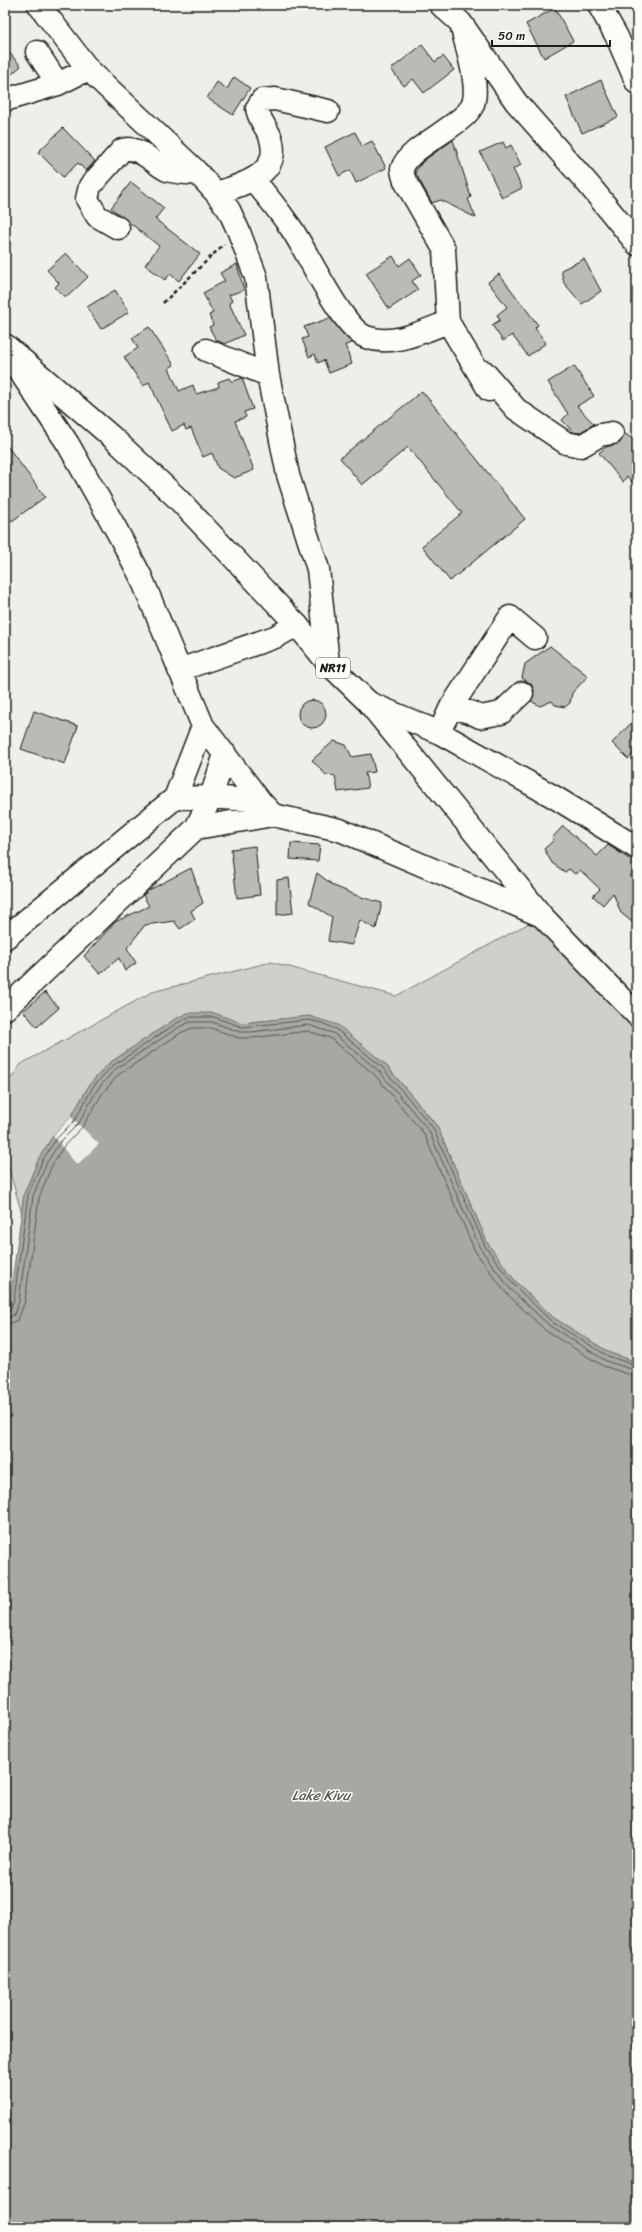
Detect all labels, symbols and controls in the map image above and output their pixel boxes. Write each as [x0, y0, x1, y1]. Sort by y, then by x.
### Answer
scale bar [492, 22, 610, 48]
text: 50 m [498, 25, 525, 47]
road number: NR11 [316, 658, 350, 678]
water label: Lake Kivu [292, 1783, 353, 1808]

